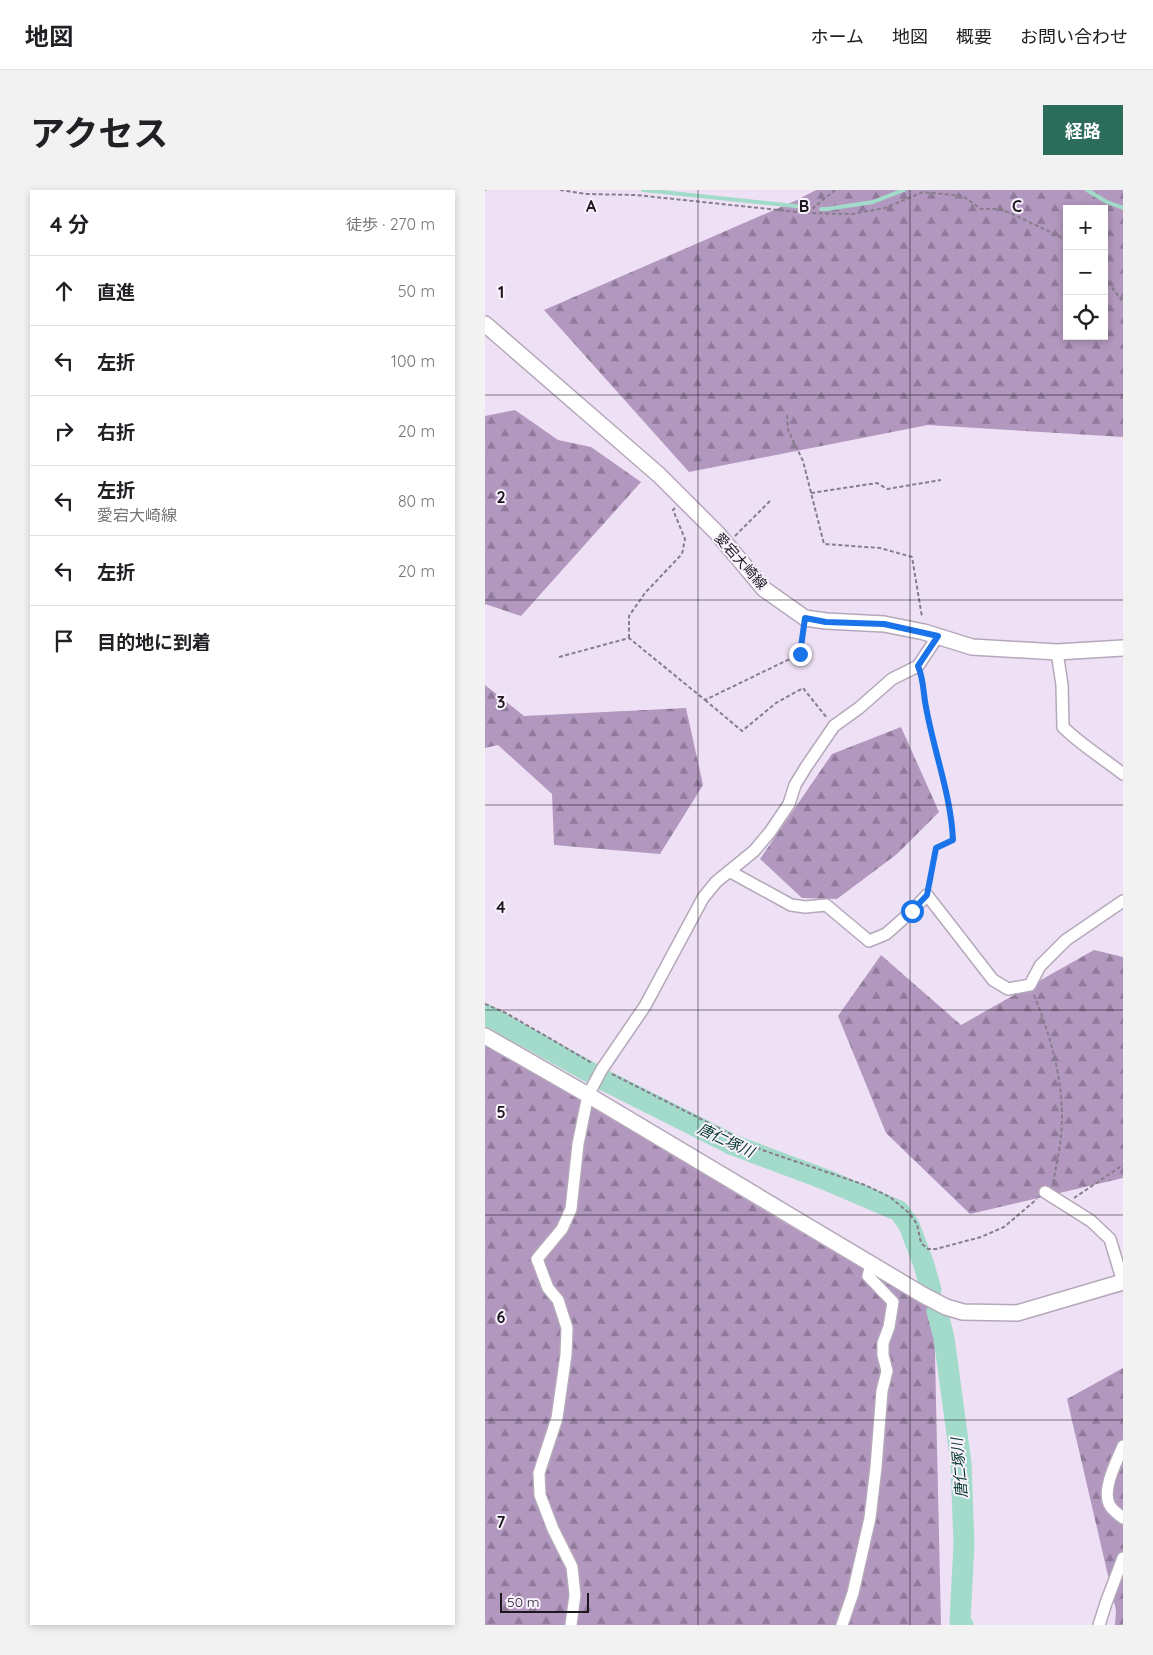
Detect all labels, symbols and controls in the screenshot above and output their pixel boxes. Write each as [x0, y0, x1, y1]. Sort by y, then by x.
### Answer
text: 地図 [25, 21, 73, 51]
text: ホーム [811, 25, 864, 48]
text: 地図 [892, 25, 928, 48]
text: 概要 [956, 25, 992, 48]
text: お問い合わせ [1020, 25, 1128, 48]
button: 経路 [1043, 105, 1123, 155]
text: アクセス [30, 111, 168, 155]
text: A [586, 196, 597, 216]
text: B [799, 196, 809, 216]
text: C [1012, 196, 1022, 216]
map controls [1063, 205, 1108, 340]
button: + [1063, 205, 1108, 250]
text: 4 分 [50, 211, 89, 237]
text: 徒歩 · 270 m [346, 214, 435, 234]
button: − [1063, 250, 1108, 295]
icon: ahead [50, 277, 78, 305]
text: 直進 [97, 280, 135, 304]
text: 50 m [398, 281, 435, 301]
text: 1 [498, 282, 504, 302]
button: locate [1063, 295, 1108, 340]
icon: left [50, 347, 78, 375]
text: 左折 [97, 350, 135, 374]
text: 100 m [391, 351, 435, 371]
icon: right [50, 417, 78, 445]
text: 右折 [97, 420, 135, 444]
text: 20 m [398, 421, 435, 441]
text: 左折 [97, 478, 135, 502]
icon: left [50, 487, 78, 515]
text: 2 [496, 487, 506, 507]
text: 80 m [398, 491, 435, 511]
text: 愛宕大崎線 [97, 505, 177, 525]
street label: 愛宕大崎線 [711, 529, 771, 593]
icon: left [50, 557, 78, 585]
text: 左折 [97, 560, 135, 584]
text: 20 m [398, 561, 435, 581]
icon: arrive [50, 627, 78, 655]
text: 目的地に到着 [97, 630, 211, 654]
route end [789, 643, 812, 666]
text: 3 [497, 692, 505, 712]
text: 4 [496, 897, 506, 917]
route start [901, 900, 924, 923]
text: 5 [496, 1102, 506, 1122]
water label: 唐仁塚川 [695, 1119, 759, 1162]
text: 6 [497, 1307, 506, 1327]
water label: 唐仁塚川 [947, 1435, 971, 1499]
text: 7 [497, 1512, 506, 1532]
scale bar [500, 1590, 589, 1613]
text: 50 m [507, 1593, 540, 1611]

